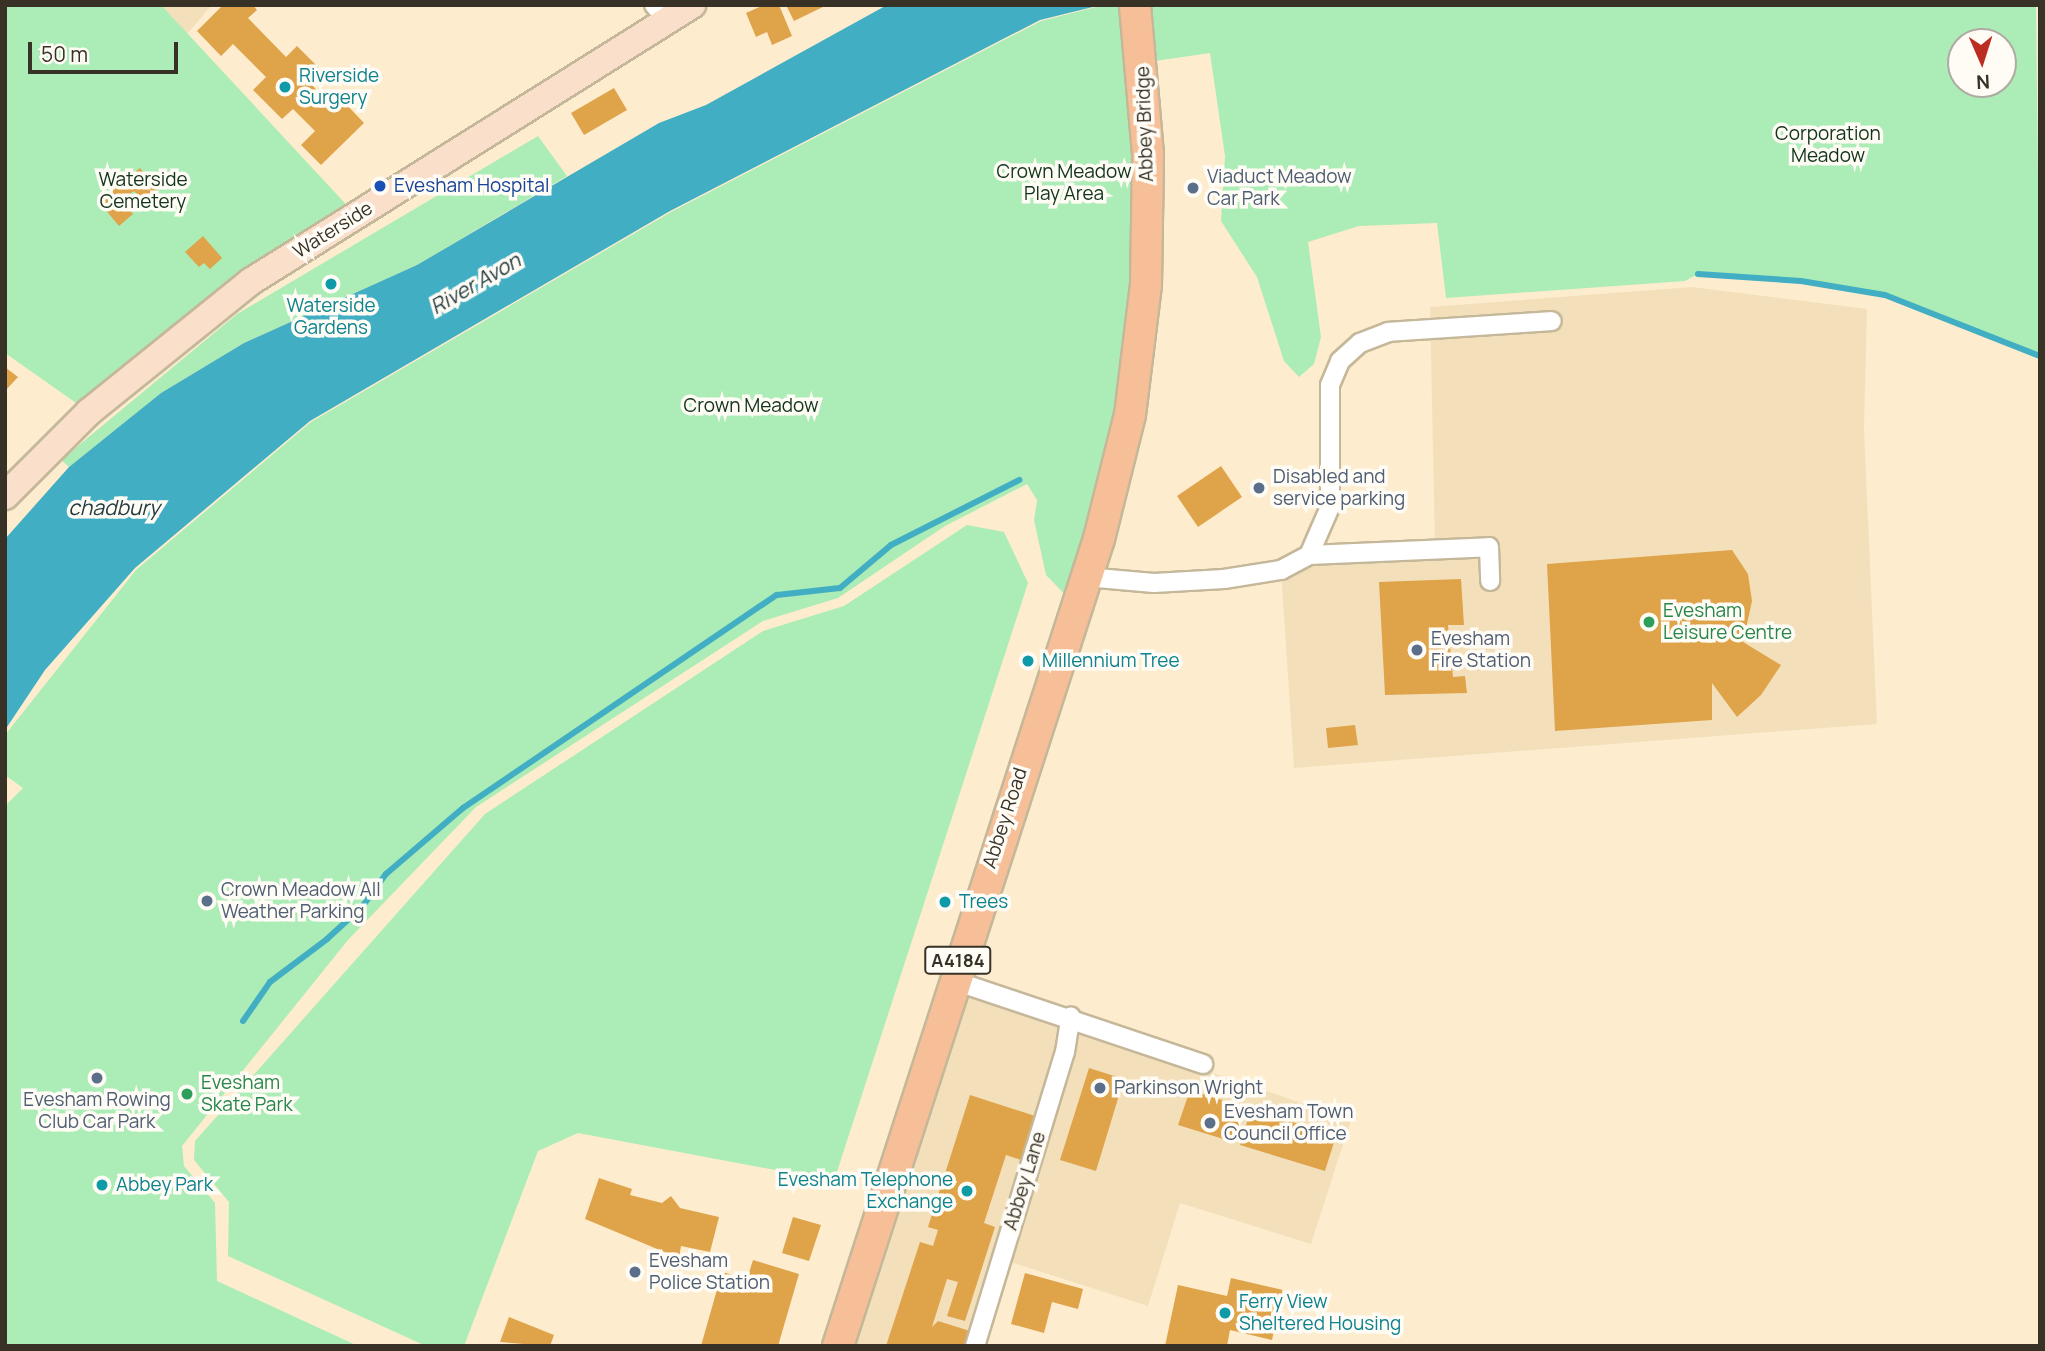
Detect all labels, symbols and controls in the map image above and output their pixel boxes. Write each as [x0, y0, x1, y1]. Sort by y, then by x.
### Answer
scale bar [32, 28, 182, 72]
north arrow [1947, 28, 2017, 98]
text: 50 m [41, 40, 88, 68]
place label: Riverside Surgery [299, 65, 379, 109]
street label: Abbey Bridge [1132, 66, 1158, 182]
text: N [1975, 69, 1990, 95]
marker: Riverside Surgery [277, 79, 293, 95]
park label: Corporation Meadow [1775, 123, 1881, 167]
park label: Crown Meadow Play Area [997, 161, 1131, 205]
place label: Viaduct Meadow Car Park [1207, 166, 1352, 210]
park label: Waterside Cemetery [98, 169, 188, 213]
place label: Evesham Hospital [394, 175, 549, 197]
marker: Evesham Hospital [372, 178, 388, 194]
marker: Viaduct Meadow Car Park [1185, 180, 1201, 196]
street label: Waterside [289, 197, 377, 263]
water label: River Avon [425, 247, 525, 319]
marker: Waterside Gardens [323, 276, 339, 292]
place label: Waterside Gardens [286, 295, 376, 339]
park label: Crown Meadow [684, 395, 818, 417]
place label: Disabled and service parking [1273, 466, 1405, 510]
marker: Disabled and service parking [1251, 480, 1267, 496]
water label: chadbury [68, 494, 160, 520]
place label: Evesham Leisure Centre [1663, 600, 1792, 644]
marker: Evesham Leisure Centre [1641, 614, 1657, 630]
place label: Evesham Fire Station [1431, 628, 1531, 672]
marker: Evesham Fire Station [1409, 642, 1425, 658]
place label: Millennium Tree [1042, 650, 1180, 672]
marker: Millennium Tree [1020, 653, 1036, 669]
street label: Abbey Road [978, 765, 1032, 871]
place label: Crown Meadow All Weather Parking [221, 879, 381, 923]
place label: Trees [959, 891, 1008, 913]
marker: Crown Meadow All Weather Parking [199, 893, 215, 909]
marker: Trees [937, 894, 953, 910]
road number: A4184 [923, 945, 993, 974]
marker: Evesham Rowing Club Car Park [89, 1070, 105, 1086]
place label: Evesham Skate Park [201, 1072, 293, 1116]
place label: Parkinson Wright [1114, 1077, 1263, 1099]
marker: Parkinson Wright [1092, 1080, 1108, 1096]
marker: Evesham Skate Park [179, 1086, 195, 1102]
place label: Evesham Rowing Club Car Park [23, 1089, 171, 1133]
place label: Evesham Town Council Office [1224, 1101, 1353, 1145]
marker: Evesham Town Council Office [1202, 1115, 1218, 1131]
street label: Abbey Lane [999, 1129, 1051, 1233]
place label: Evesham Telephone Exchange [778, 1169, 953, 1213]
place label: Abbey Park [116, 1174, 213, 1196]
marker: Abbey Park [94, 1177, 110, 1193]
marker: Evesham Telephone Exchange [959, 1183, 975, 1199]
place label: Evesham Police Station [649, 1250, 770, 1294]
marker: Evesham Police Station [627, 1264, 643, 1280]
place label: Ferry View Sheltered Housing [1239, 1291, 1401, 1335]
marker: Ferry View Sheltered Housing [1217, 1305, 1233, 1321]

